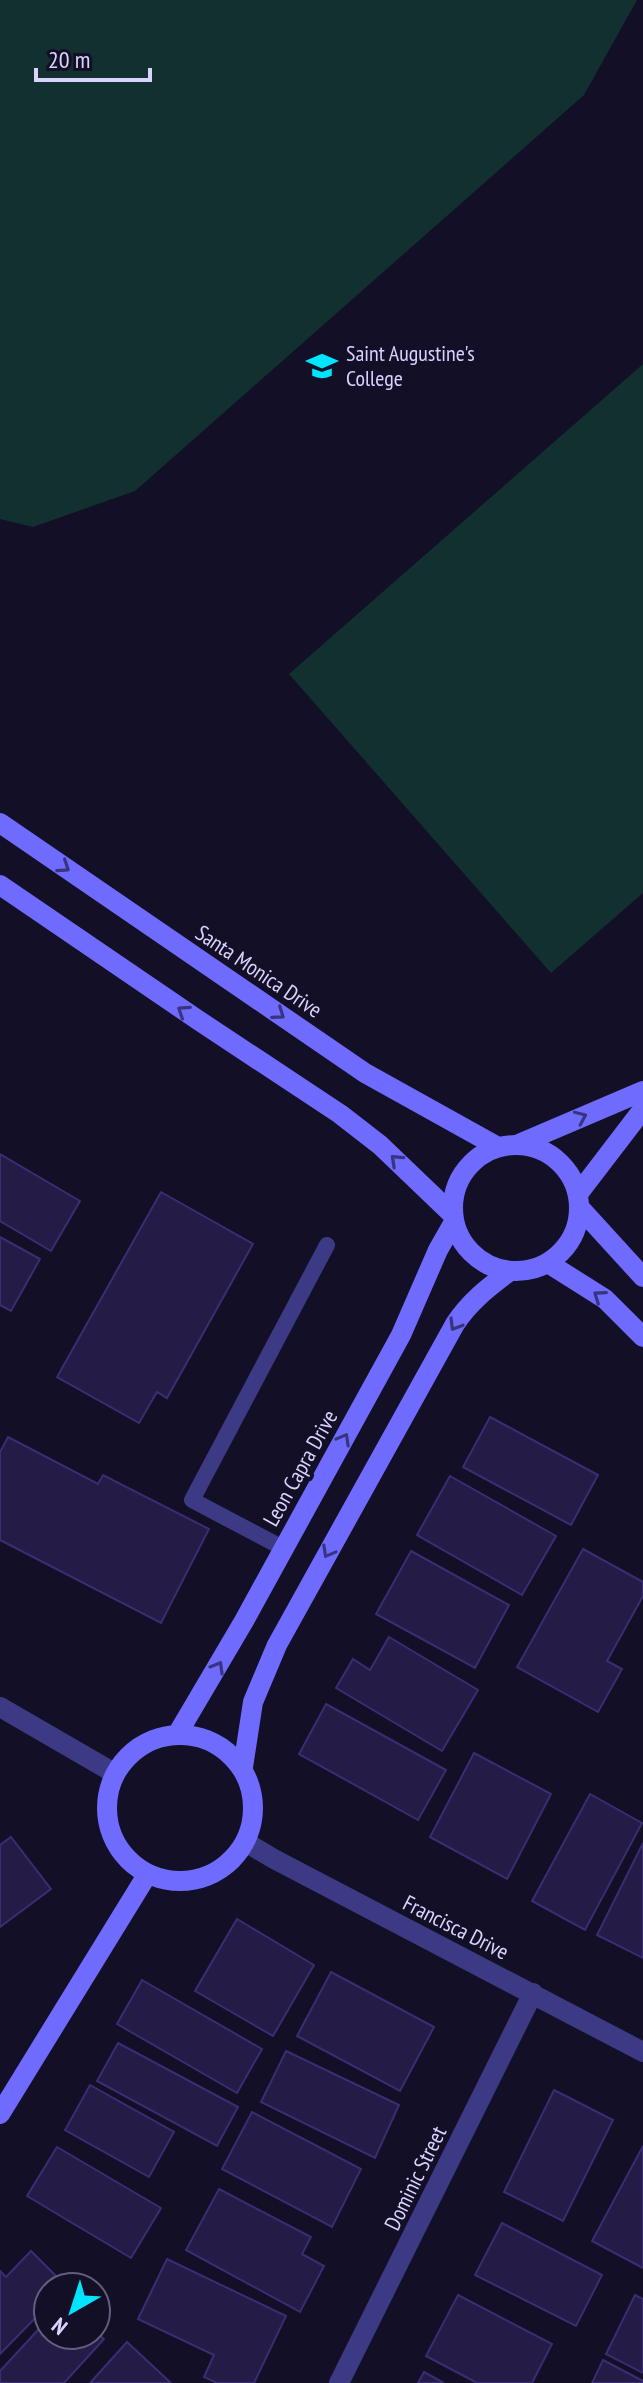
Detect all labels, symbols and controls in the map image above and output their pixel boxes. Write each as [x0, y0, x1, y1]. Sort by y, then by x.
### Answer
scale bar [36, 32, 150, 82]
text: 20 m [48, 44, 90, 75]
place label: Saint Augustine's College [346, 339, 475, 392]
school or university icon: Saint Augustine's College [305, 349, 339, 383]
one-way arrow [56, 858, 70, 873]
street label: Santa Monica Drive [190, 918, 328, 1024]
one-way arrow [271, 1004, 285, 1019]
one-way arrow [178, 1005, 192, 1020]
one-way arrow [573, 1111, 587, 1127]
one-way arrow [390, 1156, 405, 1170]
one-way arrow [593, 1291, 608, 1305]
one-way arrow [449, 1316, 465, 1331]
street label: Leon Capra Drive [257, 1405, 343, 1531]
one-way arrow [334, 1433, 350, 1448]
one-way arrow [323, 1544, 338, 1558]
one-way arrow [208, 1661, 224, 1675]
street label: Francisca Drive [398, 1888, 514, 1966]
street label: Dominic Street [378, 2121, 452, 2235]
north arrow [32, 2271, 112, 2351]
text: N [46, 2312, 73, 2341]

